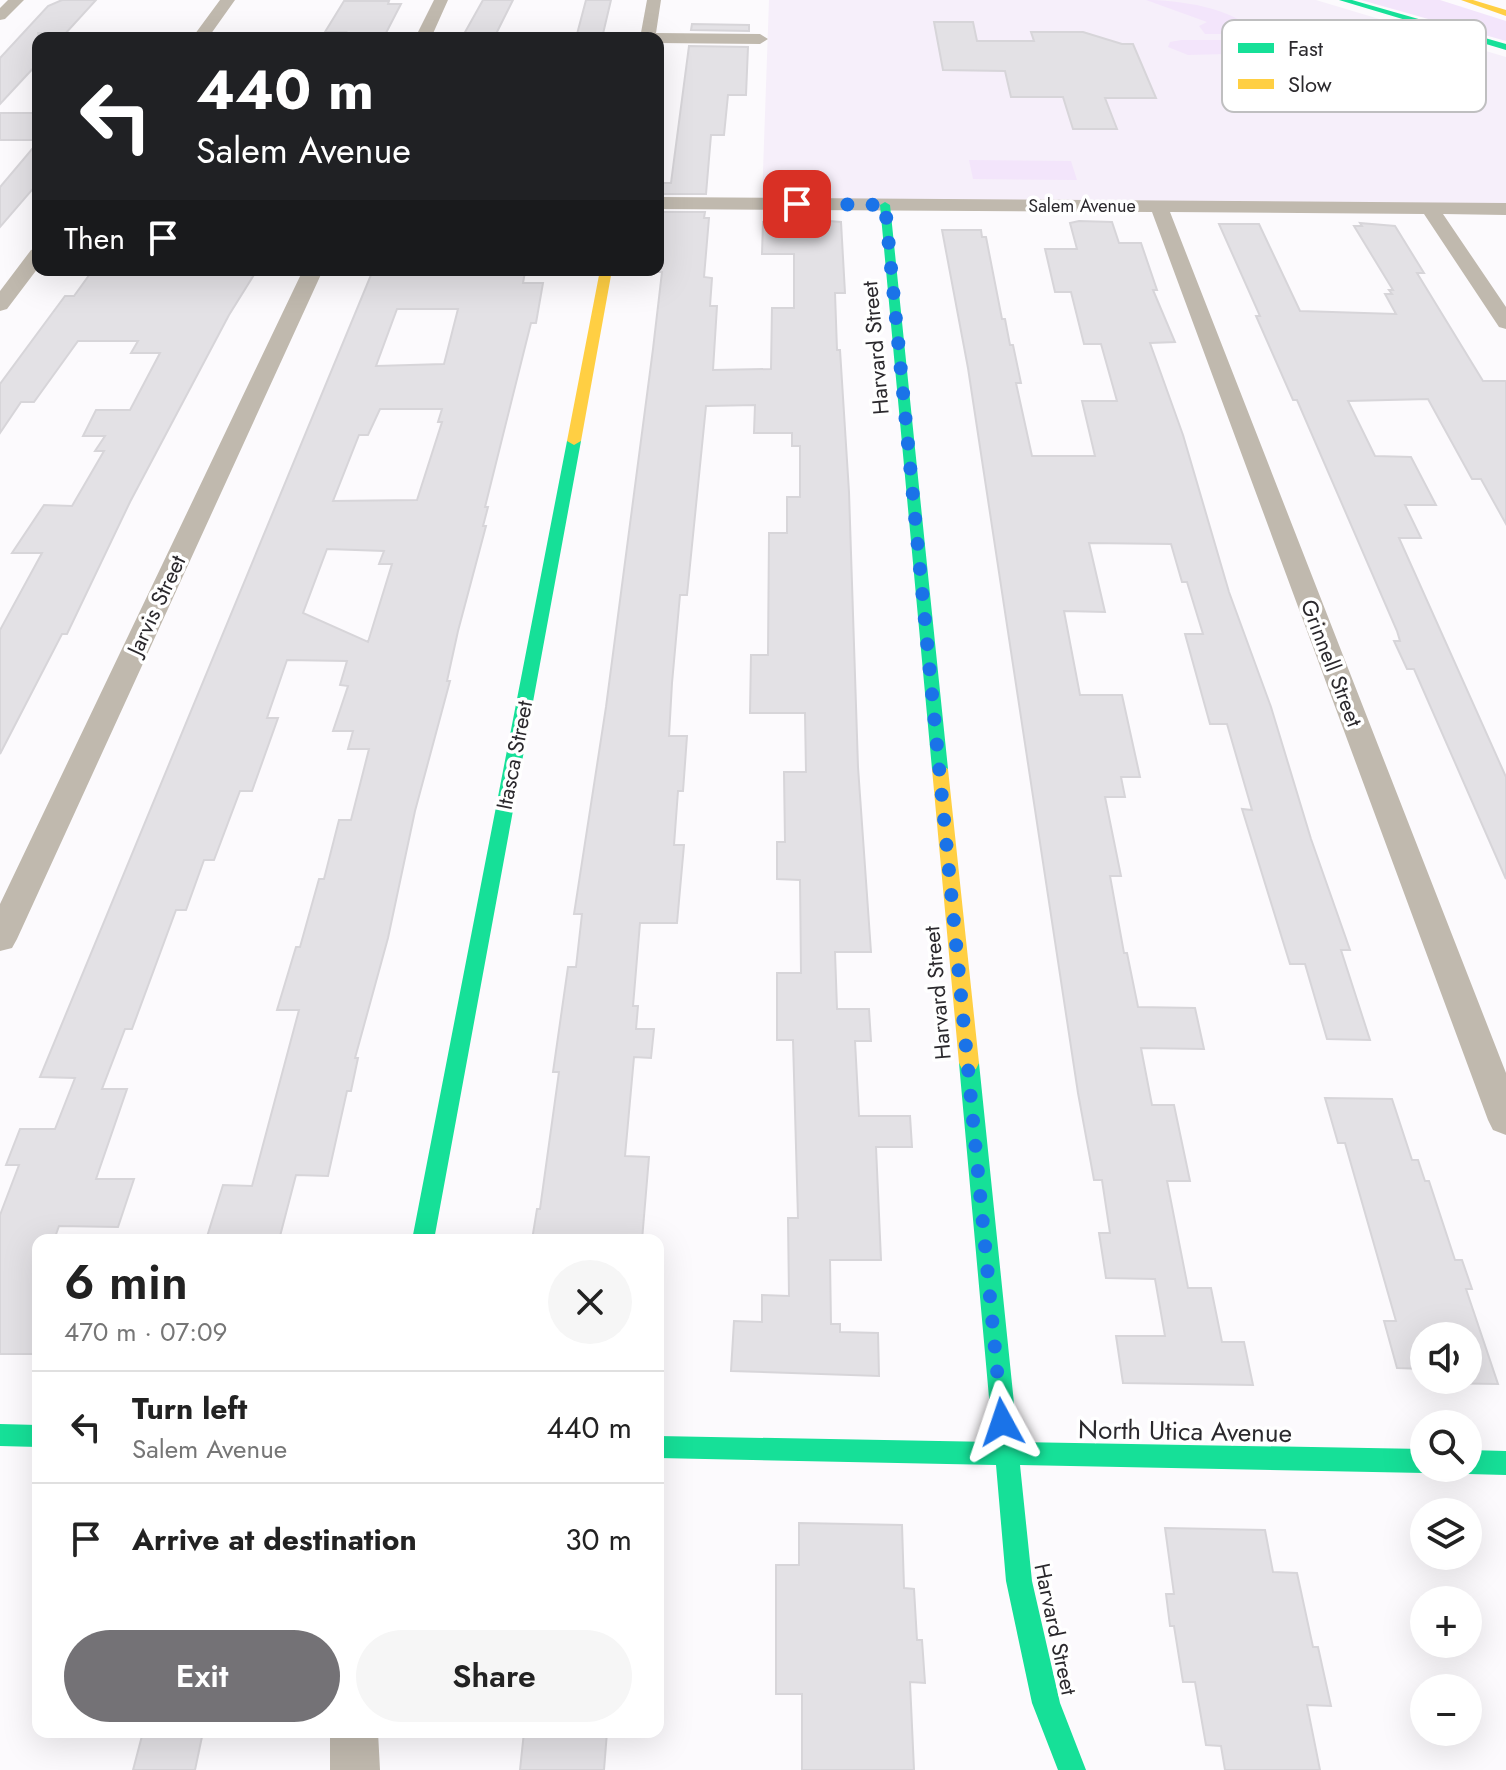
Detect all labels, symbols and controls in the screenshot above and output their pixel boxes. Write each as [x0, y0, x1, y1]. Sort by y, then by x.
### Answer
legend [1222, 20, 1486, 112]
text: Fast [1288, 32, 1324, 64]
text: 440 m [196, 49, 374, 130]
icon: left [64, 64, 168, 168]
text: Slow [1288, 68, 1332, 100]
text: Salem Avenue [196, 124, 411, 176]
pin [763, 170, 831, 238]
icon: arrive [775, 182, 819, 226]
street label: Salem Avenue [1028, 193, 1136, 219]
icon: arrive [141, 216, 185, 260]
text: Then [64, 217, 125, 260]
street label: Harvard Street [853, 279, 897, 416]
street label: Jarvis Street [118, 549, 194, 663]
street label: Grinnell Street [1293, 595, 1371, 732]
street label: Itasca Street [488, 697, 540, 812]
street label: Harvard Street [915, 924, 959, 1061]
text: 6 min [64, 1248, 188, 1317]
button: close [548, 1260, 632, 1344]
text: 470 m · 07:09 [64, 1313, 228, 1351]
map controls [1410, 1322, 1482, 1746]
button: sound [1410, 1322, 1482, 1394]
position arrow [960, 1380, 1044, 1464]
text: Turn left [132, 1387, 247, 1430]
icon: left [64, 1405, 108, 1449]
text: 440 m [547, 1406, 632, 1449]
street label: North Utica Avenue [1078, 1410, 1292, 1452]
button: search [1410, 1410, 1482, 1482]
text: Salem Avenue [132, 1430, 287, 1468]
button: layers [1410, 1498, 1482, 1570]
icon: arrive [64, 1517, 108, 1561]
text: Arrive at destination [132, 1518, 417, 1561]
text: 30 m [565, 1518, 632, 1561]
street label: Harvard Street [1026, 1560, 1086, 1699]
button: + [1410, 1586, 1482, 1658]
button: Exit [64, 1630, 340, 1722]
button: Share [356, 1630, 632, 1722]
button: − [1410, 1674, 1482, 1746]

